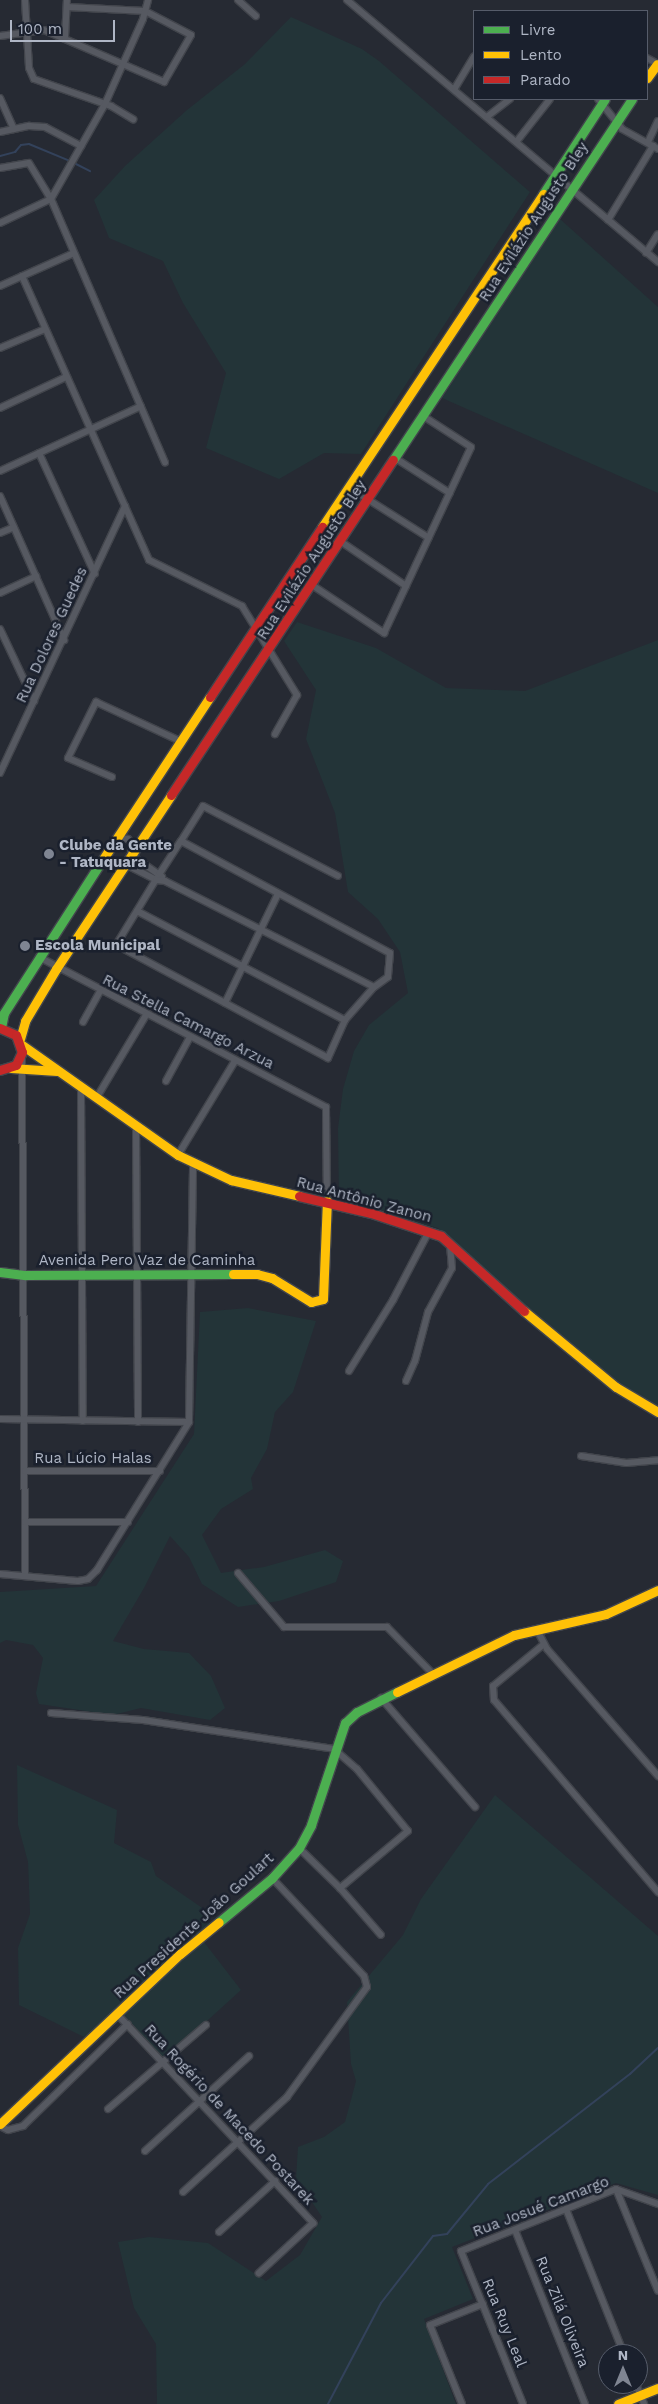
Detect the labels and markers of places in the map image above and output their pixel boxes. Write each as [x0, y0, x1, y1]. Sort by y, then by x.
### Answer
place label: Clube da Gente - Tatuquara [59, 836, 172, 871]
marker: Clube da Gente - Tatuquara [43, 848, 55, 860]
place label: Escola Municipal [35, 937, 160, 955]
marker: Escola Municipal [19, 940, 31, 952]

